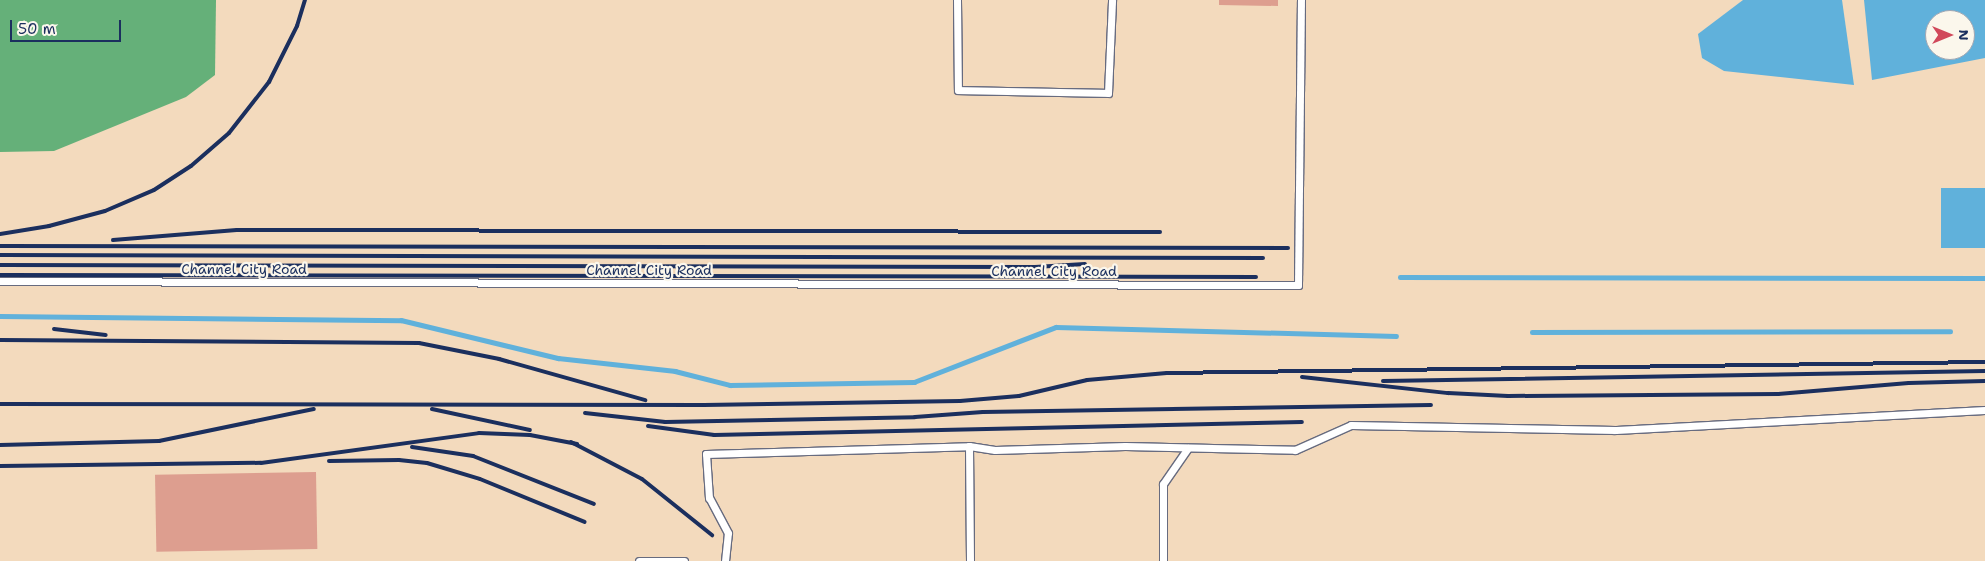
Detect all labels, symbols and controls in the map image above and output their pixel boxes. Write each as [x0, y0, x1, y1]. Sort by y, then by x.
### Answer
scale bar [12, 10, 124, 42]
north arrow [1925, 10, 1975, 60]
text: 50 m [18, 19, 56, 39]
text: N [1955, 29, 1973, 41]
street label: Channel City Road [181, 261, 307, 277]
street label: Channel City Road [586, 262, 712, 278]
street label: Channel City Road [991, 263, 1117, 279]

